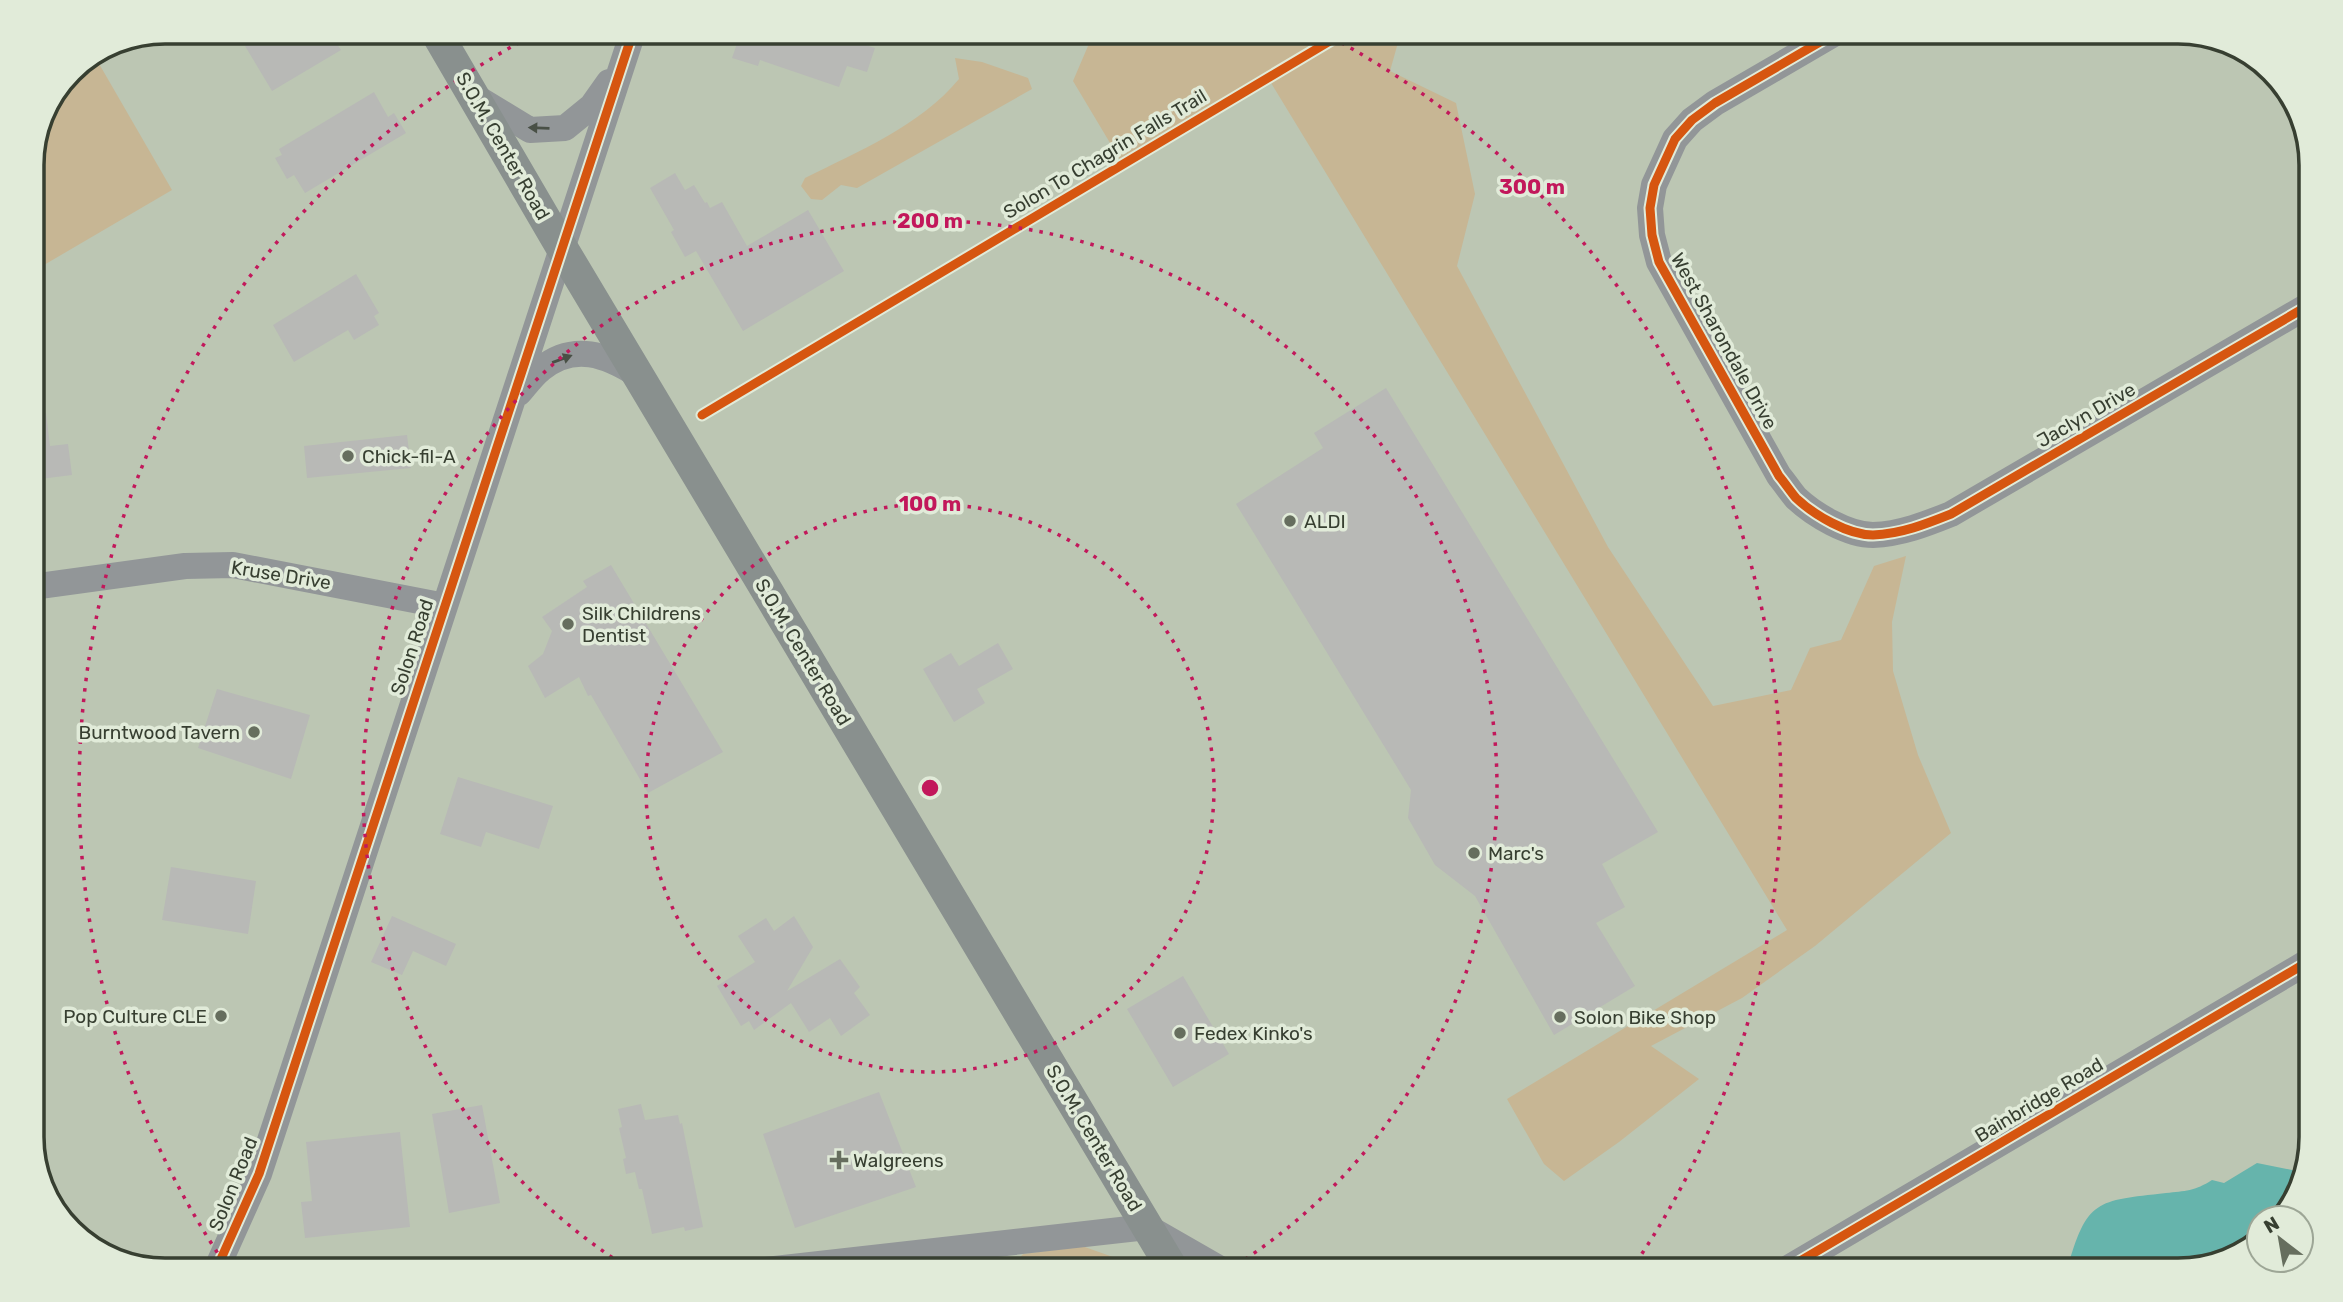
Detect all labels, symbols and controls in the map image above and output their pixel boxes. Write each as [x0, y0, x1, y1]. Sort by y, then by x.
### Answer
street label: S.O.M. Center Road [451, 68, 555, 224]
street label: Solon To Chagrin Falls Trail [999, 84, 1211, 224]
one-way arrow [528, 123, 550, 134]
text: 300 m [1499, 174, 1565, 199]
text: 200 m [897, 208, 963, 233]
street label: West Sharondale Drive [1666, 249, 1782, 433]
one-way arrow [551, 353, 572, 364]
street label: Jaclyn Drive [2033, 378, 2139, 452]
place label: Chick-fil-A [362, 445, 456, 468]
marker: Chick-fil-A [340, 448, 356, 464]
text: 100 m [899, 491, 961, 516]
place label: ALDI [1304, 510, 1346, 533]
marker: ALDI [1282, 513, 1298, 529]
street label: Kruse Drive [229, 556, 333, 594]
street label: S.O.M. Center Road [750, 574, 856, 730]
street label: Solon Road [386, 596, 438, 698]
place label: Silk Childrens Dentist [582, 602, 701, 647]
marker: Silk Childrens Dentist [560, 616, 576, 632]
place label: Burntwood Tavern [78, 721, 240, 744]
marker: Burntwood Tavern [246, 724, 262, 740]
centre of rings [918, 776, 942, 800]
place label: Marc's [1488, 842, 1544, 865]
marker: Marc's [1466, 845, 1482, 861]
place label: Pop Culture CLE [63, 1005, 207, 1028]
place label: Solon Bike Shop [1574, 1006, 1716, 1029]
marker: Pop Culture CLE [213, 1008, 229, 1024]
marker: Solon Bike Shop [1552, 1009, 1568, 1025]
place label: Fedex Kinko's [1194, 1022, 1313, 1045]
marker: Fedex Kinko's [1172, 1025, 1188, 1041]
street label: Bainbridge Road [1971, 1053, 2107, 1147]
street label: S.O.M. Center Road [1041, 1060, 1147, 1216]
street label: Solon Road [204, 1134, 262, 1234]
place label: Walgreens [853, 1149, 944, 1172]
marker: Walgreens [831, 1152, 847, 1168]
north arrow [2245, 1204, 2315, 1274]
text: N [2260, 1211, 2283, 1238]

